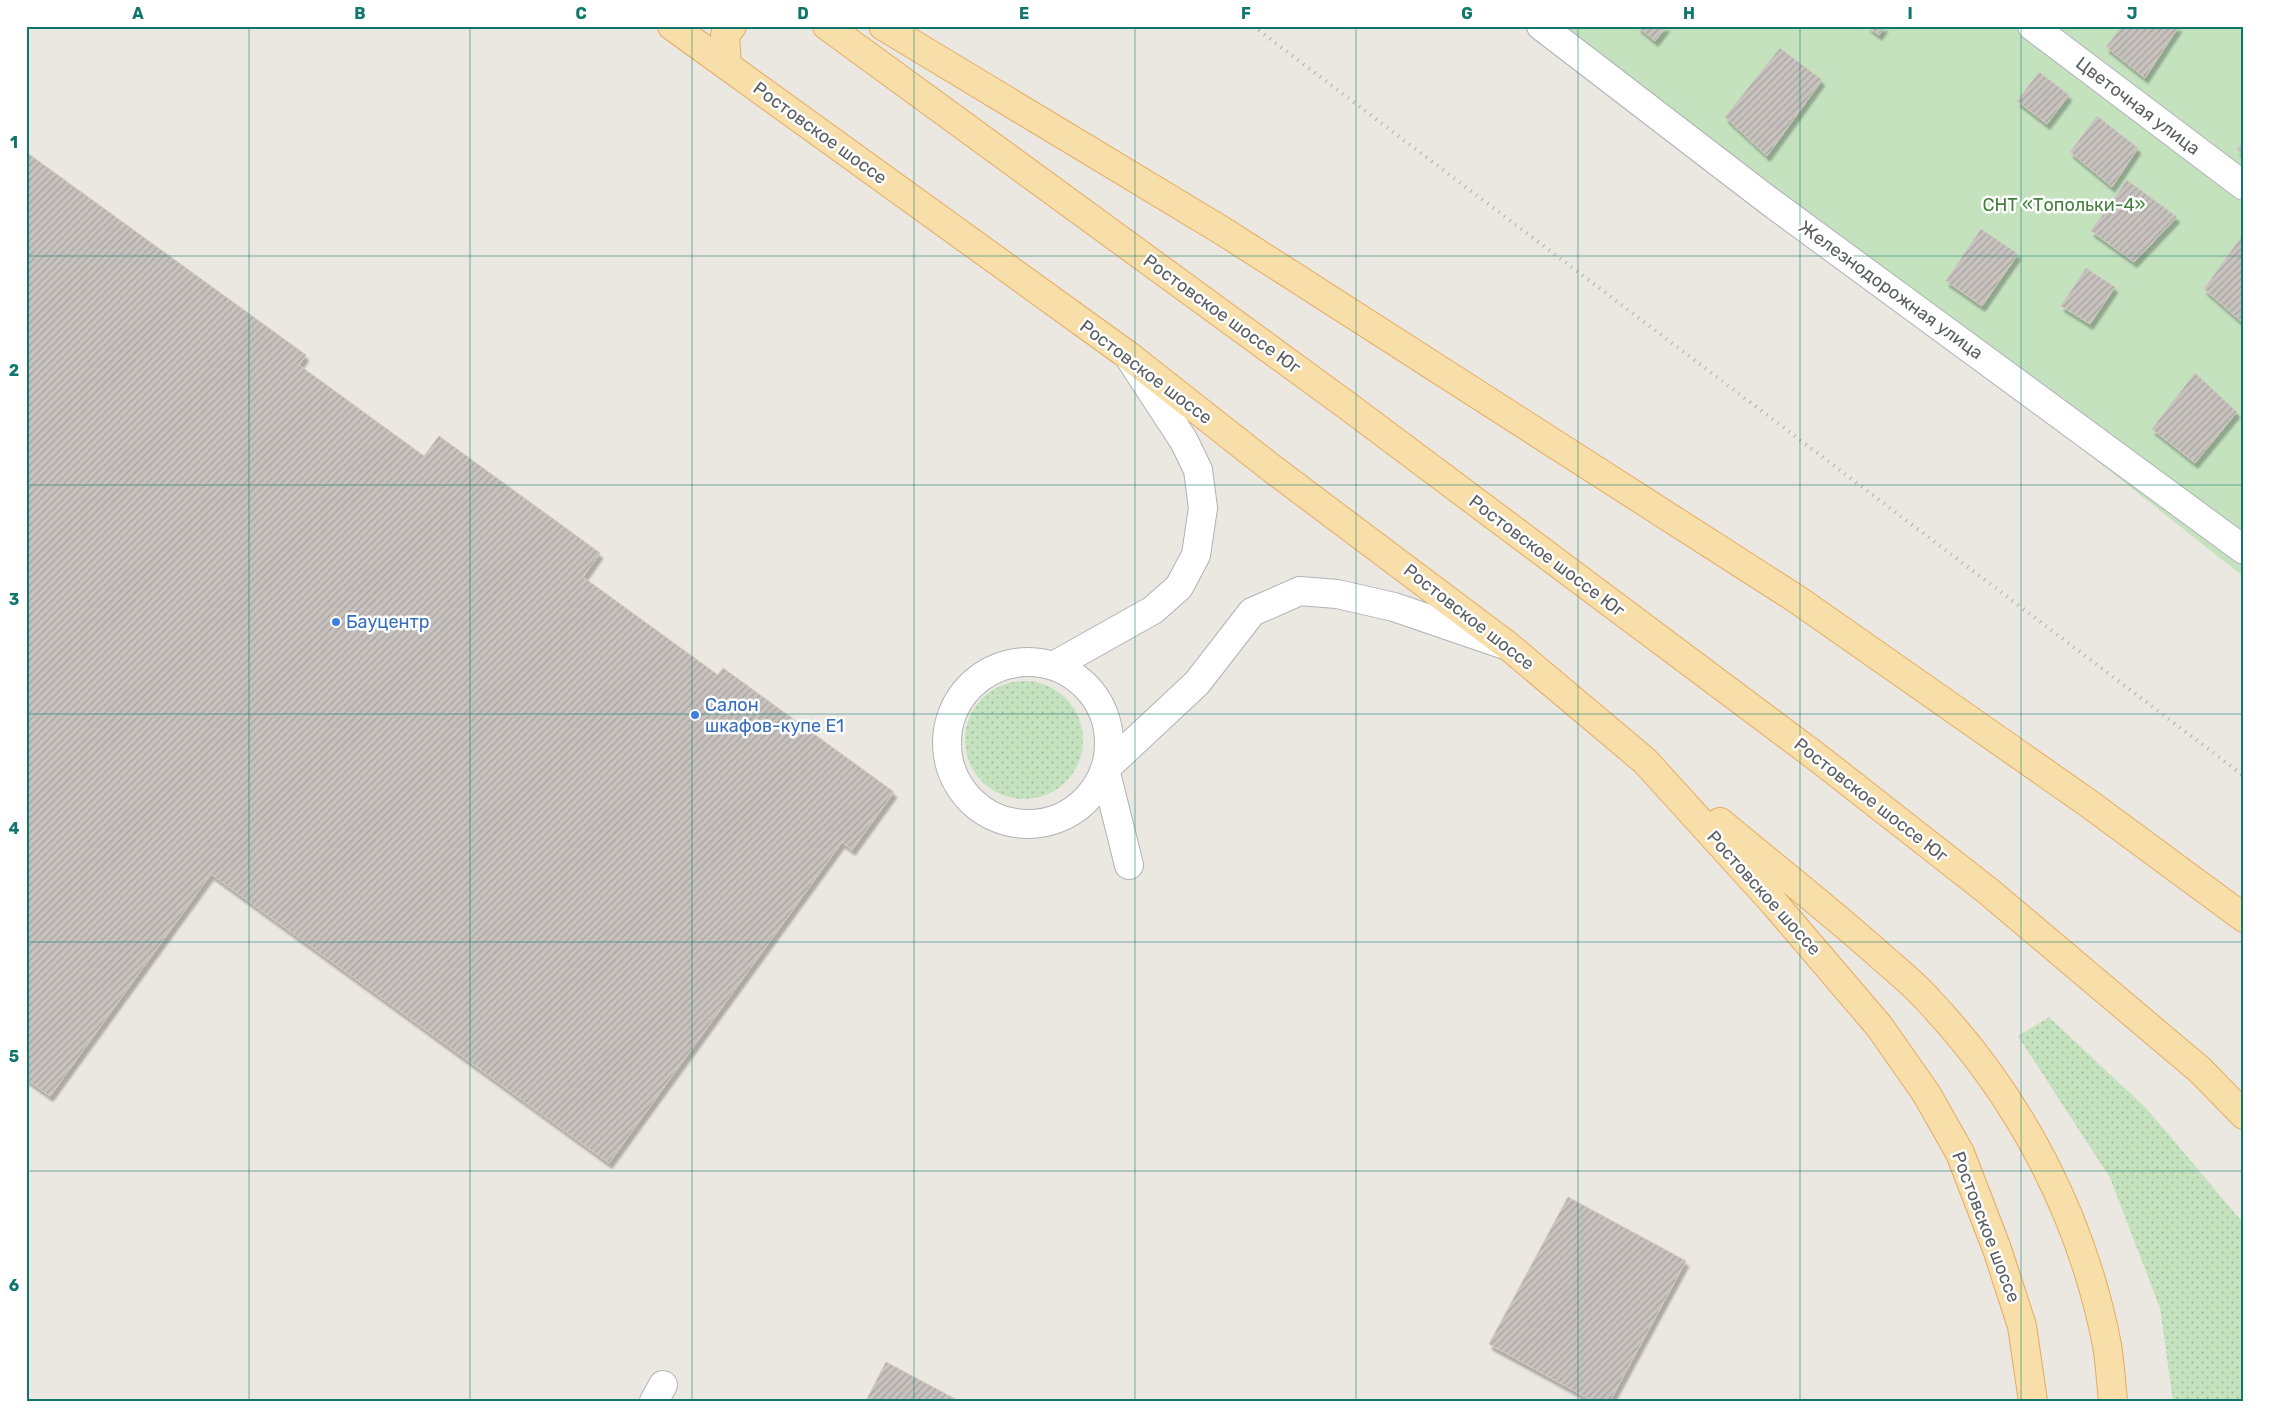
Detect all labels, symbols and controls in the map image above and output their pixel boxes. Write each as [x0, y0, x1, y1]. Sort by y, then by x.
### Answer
text: A [132, 4, 144, 23]
text: B [354, 4, 366, 23]
text: C [575, 4, 587, 23]
text: D [797, 4, 809, 23]
text: E [1019, 4, 1029, 23]
text: F [1241, 4, 1251, 23]
text: G [1461, 4, 1473, 23]
text: H [1683, 4, 1695, 23]
text: I [1907, 4, 1913, 23]
text: J [2127, 4, 2137, 23]
street label: Цветочная улица [2072, 52, 2204, 160]
street label: Ростовское шоссе [749, 77, 891, 189]
text: 1 [10, 133, 18, 152]
park label: СНТ «Топольки-4» [1982, 194, 2146, 216]
street label: Железнодорожная улица [1795, 216, 1987, 364]
street label: Ростовское шоссе Юг [1139, 250, 1305, 378]
street label: Ростовское шоссе [1076, 315, 1216, 429]
text: 2 [9, 361, 19, 380]
street label: Ростовское шоссе Юг [1465, 490, 1629, 622]
street label: Ростовское шоссе [1399, 559, 1539, 675]
text: 3 [9, 590, 19, 609]
place label: Бауцентр [346, 611, 429, 633]
marker: Бауцентр [330, 616, 342, 628]
place label: Салон шкафов-купе Е1 [705, 694, 844, 737]
marker: Салон шкафов-купе Е1 [689, 709, 701, 721]
street label: Ростовское шоссе Юг [1790, 733, 1953, 867]
text: 4 [9, 819, 20, 838]
street label: Ростовское шоссе [1702, 826, 1826, 960]
text: 5 [9, 1047, 19, 1066]
street label: Ростовское шоссе [1947, 1148, 2025, 1306]
text: 6 [9, 1276, 19, 1295]

